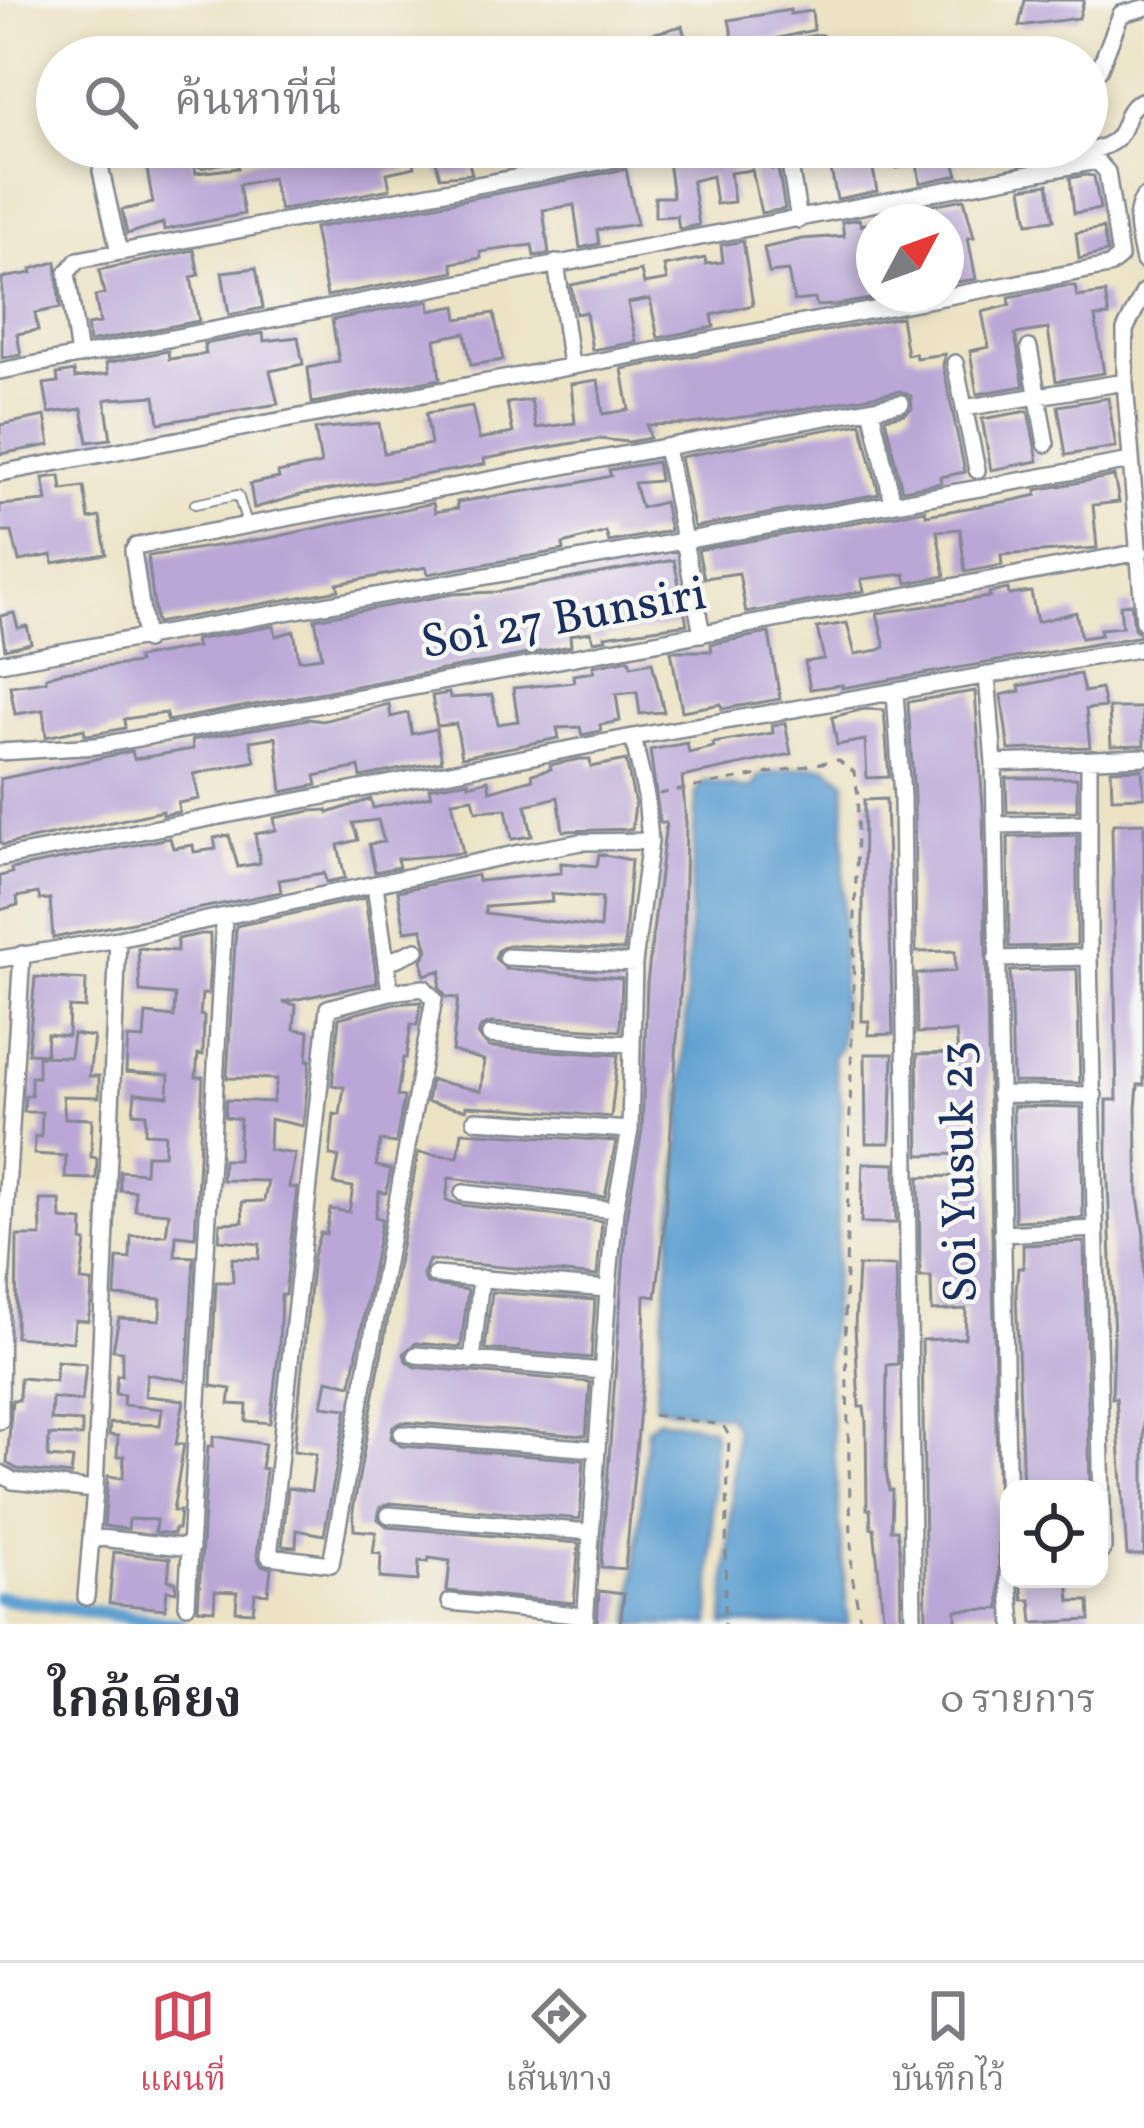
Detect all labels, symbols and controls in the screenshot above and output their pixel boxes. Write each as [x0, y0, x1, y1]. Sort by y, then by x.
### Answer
search box [36, 36, 1108, 168]
icon: search [78, 69, 144, 135]
text: ค้นหาที่นี่ [174, 71, 342, 134]
north arrow [856, 204, 964, 312]
street label: Soi 27 Bunsiri [416, 562, 712, 678]
street label: Soi Yusuk 23 [925, 1040, 997, 1304]
map controls [1000, 1480, 1108, 1588]
button: locate [1000, 1480, 1108, 1588]
text: ใกล้เคียง [48, 1667, 242, 1738]
text: 0 รายการ [941, 1675, 1096, 1729]
tab: แผนที่ [140, 1983, 226, 2108]
tab: เส้นทาง [505, 1983, 613, 2108]
tab: บันทึกไว้ [892, 1983, 1004, 2108]

